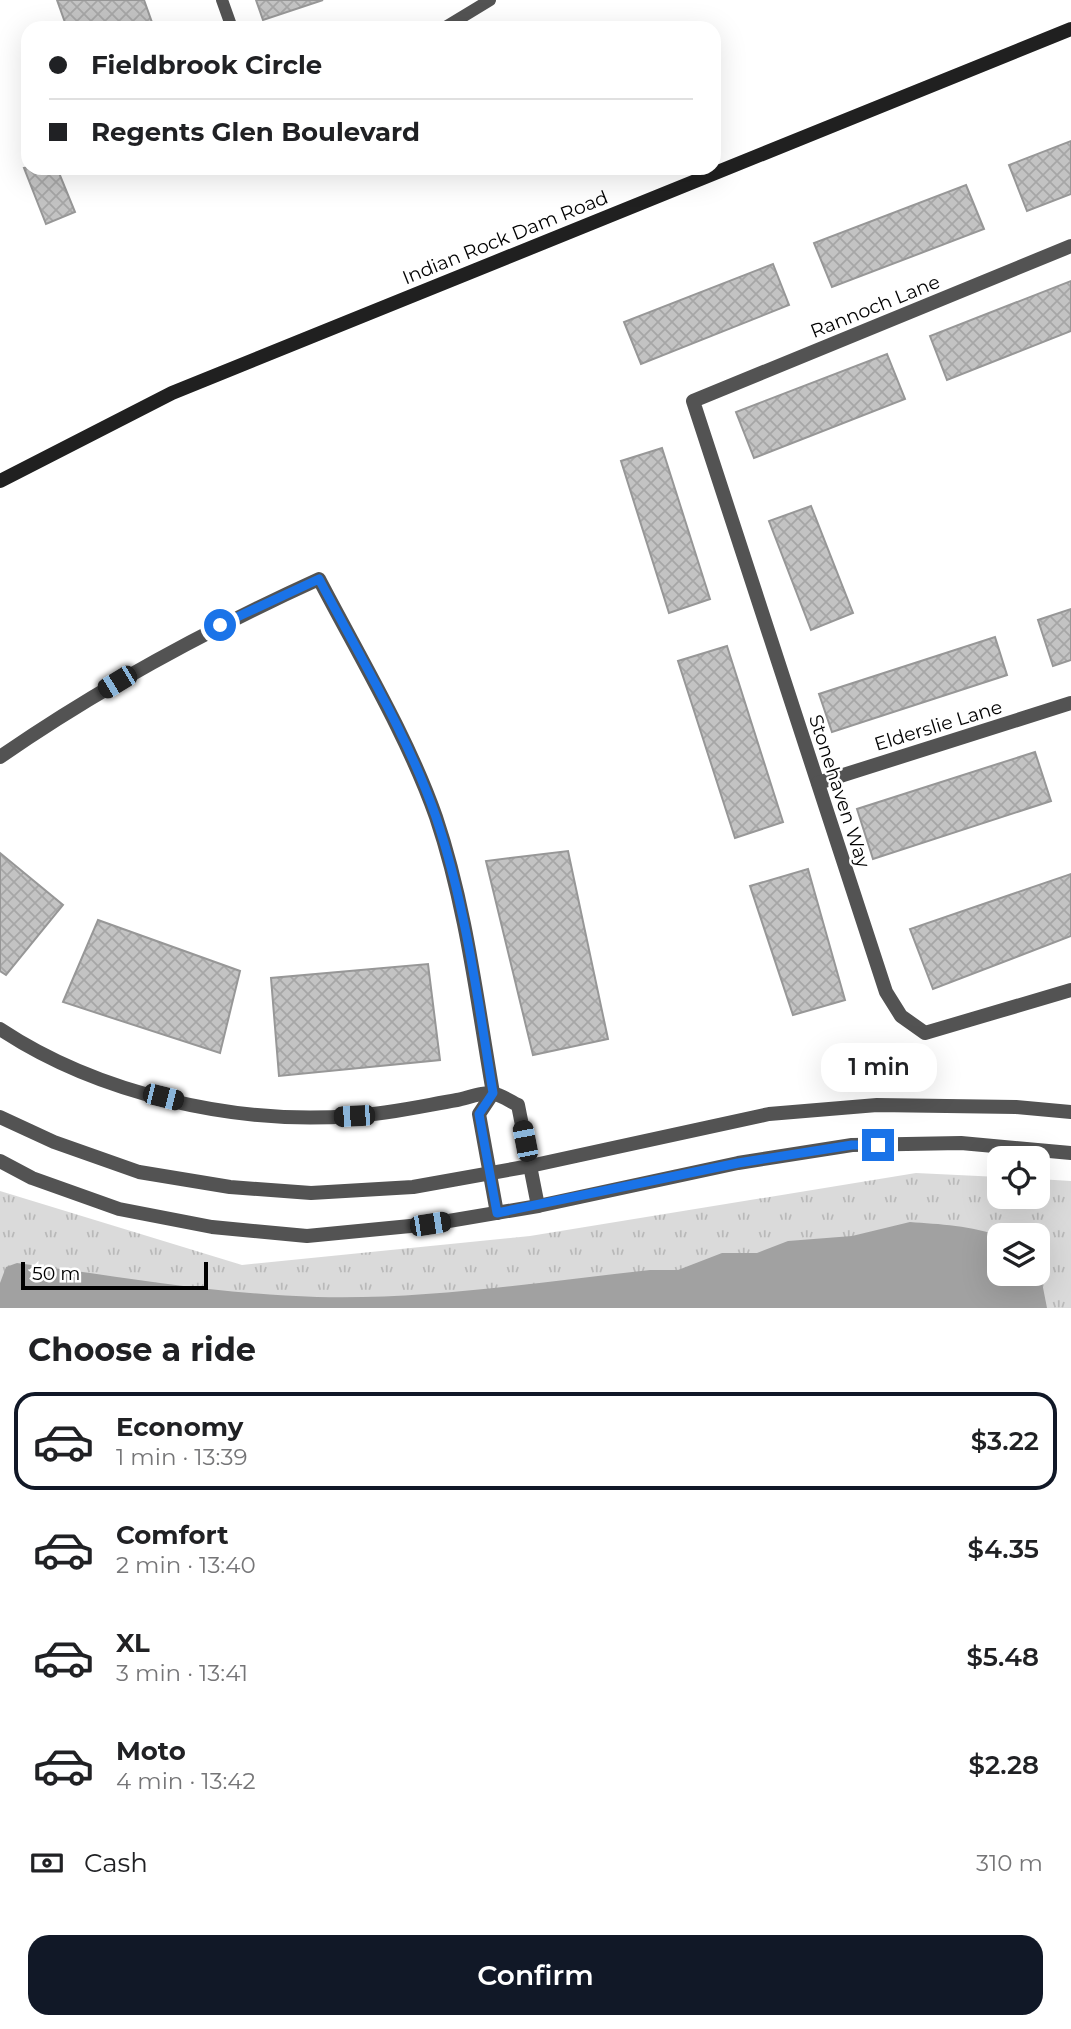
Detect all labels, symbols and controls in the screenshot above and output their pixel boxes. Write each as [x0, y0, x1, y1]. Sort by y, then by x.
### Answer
text: Fieldbrook Circle [91, 49, 322, 81]
text: Regents Glen Boulevard [91, 116, 420, 148]
street label: Indian Rock Dam Road [399, 186, 611, 289]
street label: Rannoch Lane [807, 270, 943, 343]
route start [204, 609, 236, 641]
car [94, 662, 141, 702]
street label: Elderslie Lane [871, 695, 1005, 756]
street label: Stonehaven Way [804, 712, 875, 871]
callout: 1 min [820, 1044, 936, 1092]
text: 1 min [848, 1053, 910, 1081]
car [141, 1082, 186, 1112]
car [333, 1104, 376, 1128]
car [511, 1118, 540, 1164]
route end [862, 1129, 894, 1161]
map controls [987, 1146, 1050, 1286]
button: locate [987, 1146, 1050, 1209]
car [408, 1210, 453, 1238]
button: layers [987, 1223, 1050, 1286]
scale bar [21, 1259, 208, 1291]
text: 50 m [32, 1262, 80, 1285]
text: Choose a ride [28, 1330, 256, 1369]
icon: car [32, 1410, 95, 1473]
text: Economy [116, 1411, 243, 1443]
text: $3.22 [971, 1425, 1039, 1457]
text: 1 min · 13:39 [116, 1443, 247, 1471]
icon: car [32, 1518, 95, 1581]
text: Comfort [116, 1519, 228, 1551]
text: $4.35 [968, 1533, 1039, 1565]
text: 2 min · 13:40 [116, 1551, 256, 1579]
icon: car [32, 1626, 95, 1689]
text: XL [116, 1627, 150, 1659]
text: $5.48 [966, 1641, 1039, 1673]
text: 3 min · 13:41 [116, 1659, 248, 1687]
icon: car [32, 1734, 95, 1797]
text: Moto [116, 1735, 186, 1767]
text: $2.28 [969, 1749, 1039, 1781]
text: 4 min · 13:42 [116, 1767, 256, 1795]
icon: cash [28, 1844, 66, 1882]
text: Cash [84, 1847, 148, 1879]
text: 310 m [976, 1849, 1043, 1877]
button: Confirm [28, 1935, 1043, 2015]

